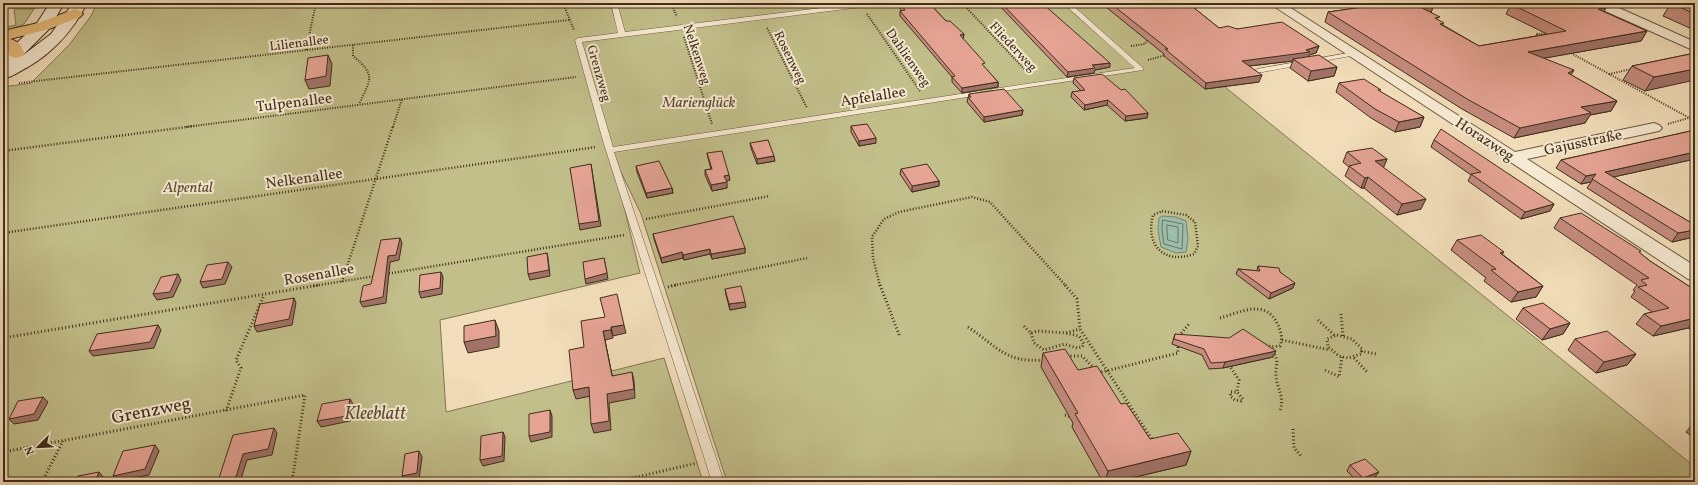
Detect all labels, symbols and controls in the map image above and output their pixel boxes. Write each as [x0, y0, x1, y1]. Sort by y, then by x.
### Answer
street label: Fliederweg [984, 18, 1041, 77]
street label: Nelkenweg [678, 22, 714, 88]
street label: Dahlienweg [881, 25, 934, 91]
street label: Rosenweg [769, 28, 810, 88]
street label: Lilienallee [269, 31, 330, 57]
street label: Grenzweg [581, 43, 615, 104]
street label: Apfelallee [839, 82, 907, 113]
street label: Tulpenallee [255, 88, 333, 119]
park label: Marienglück [662, 93, 736, 114]
street label: Horazweg [1450, 113, 1518, 167]
street label: Gajusstraße [1542, 125, 1624, 162]
street label: Nelkenallee [264, 164, 344, 195]
park label: Alpental [162, 178, 213, 199]
street label: Rosenallee [282, 259, 356, 292]
street label: Grenzweg [109, 392, 193, 431]
park label: Kleeblatt [344, 402, 407, 427]
north arrow [18, 427, 58, 467]
text: N [22, 444, 39, 457]

